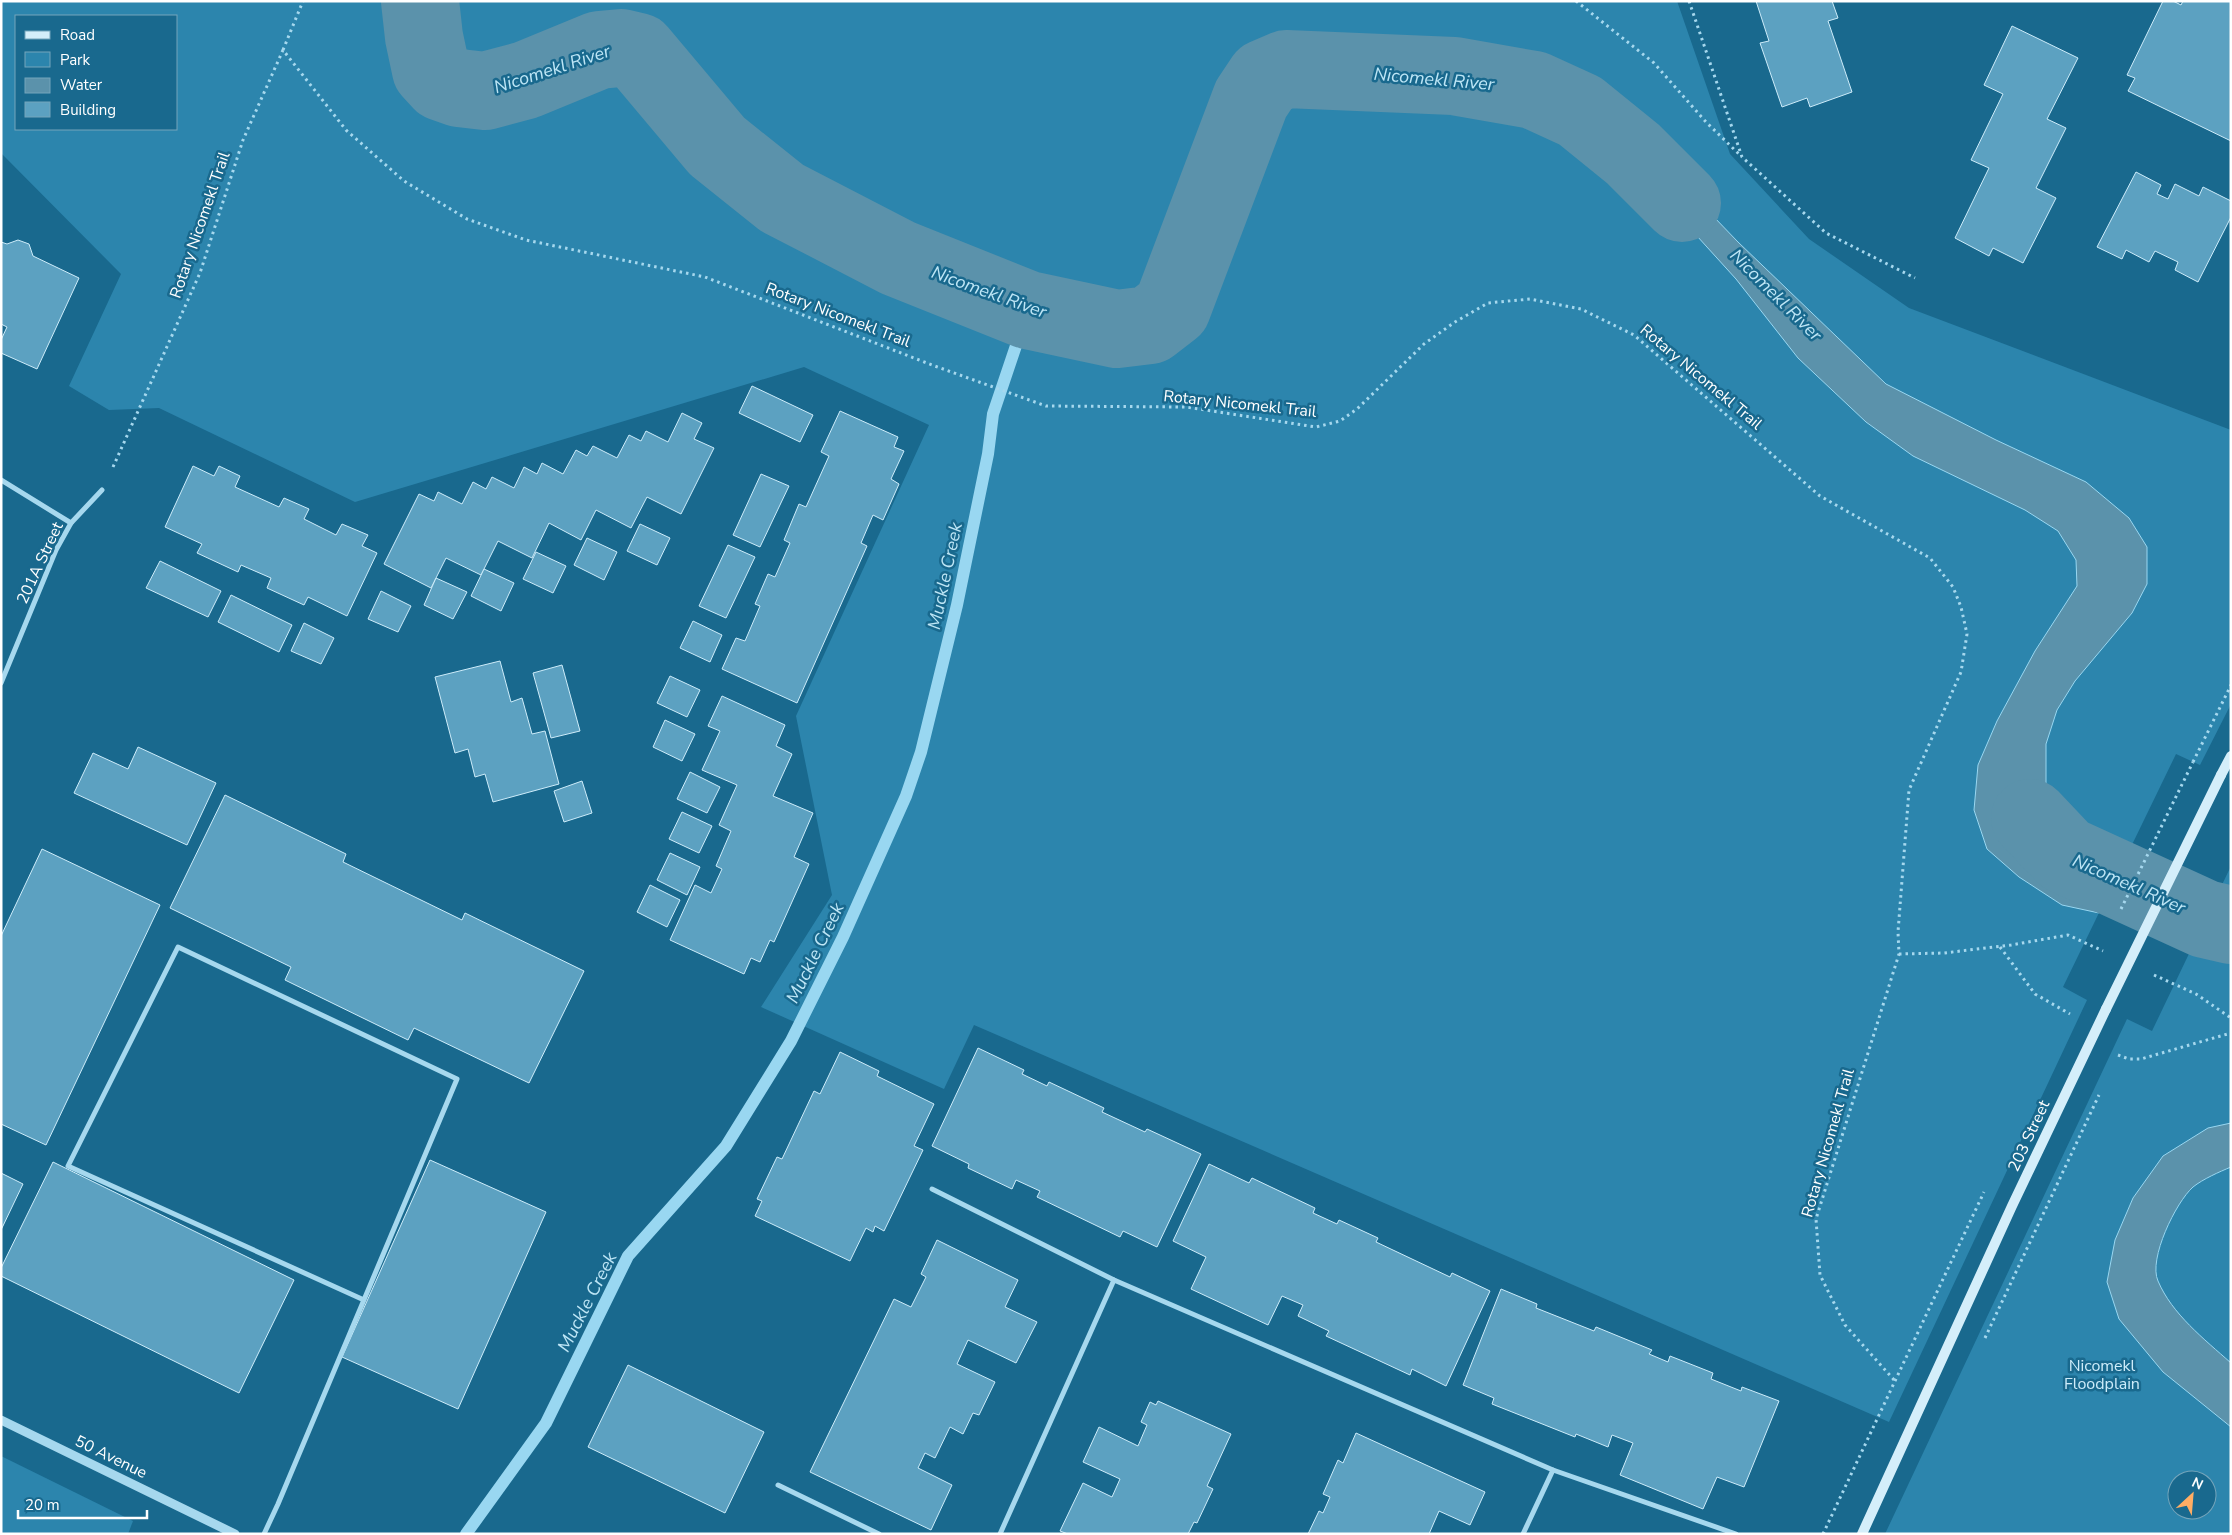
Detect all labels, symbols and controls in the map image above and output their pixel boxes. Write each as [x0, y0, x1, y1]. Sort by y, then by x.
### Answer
legend [15, 15, 178, 130]
text: Road [60, 25, 95, 45]
water label: Nicomekl River [491, 39, 614, 99]
text: Park [60, 50, 90, 70]
water label: Nicomekl River [1373, 62, 1496, 96]
text: Water [60, 75, 103, 95]
text: Building [60, 100, 116, 120]
street label: Rotary Nicomekl Trail [165, 149, 236, 301]
water label: Nicomekl River [1725, 244, 1828, 347]
water label: Nicomekl River [928, 260, 1050, 324]
street label: Rotary Nicomekl Trail [762, 277, 914, 353]
street label: Rotary Nicomekl Trail [1635, 319, 1767, 435]
street label: Rotary Nicomekl Trail [1162, 385, 1318, 423]
street label: 201A Street [11, 518, 69, 608]
water label: Muckle Creek [922, 519, 968, 632]
water label: Nicomekl River [2069, 848, 2190, 920]
water label: Muckle Creek [780, 898, 850, 1007]
street label: Rotary Nicomekl Trail [1796, 1066, 1860, 1220]
street label: 203 Street [2003, 1096, 2055, 1175]
water label: Muckle Creek [552, 1247, 623, 1356]
park label: Nicomekl Floodplain [2064, 1355, 2140, 1395]
street label: 50 Avenue [71, 1430, 151, 1484]
north arrow [2167, 1470, 2217, 1520]
text: N [2189, 1473, 2206, 1495]
scale bar [18, 1488, 146, 1520]
text: 20 m [25, 1495, 60, 1515]

